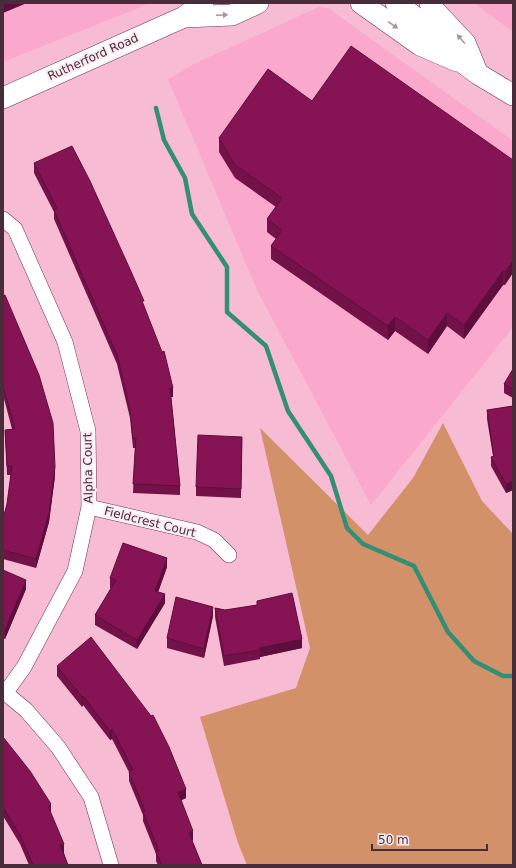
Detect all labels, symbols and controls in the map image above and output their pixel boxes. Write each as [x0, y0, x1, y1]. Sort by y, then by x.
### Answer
one-way arrow [216, 12, 228, 19]
one-way arrow [388, 21, 398, 29]
street label: Rutherford Road [45, 31, 141, 83]
one-way arrow [457, 34, 466, 45]
street label: Alpha Court [80, 432, 96, 504]
street label: Fieldcrest Court [103, 504, 198, 540]
scale bar [372, 826, 487, 852]
text: 50 m [378, 833, 409, 847]

